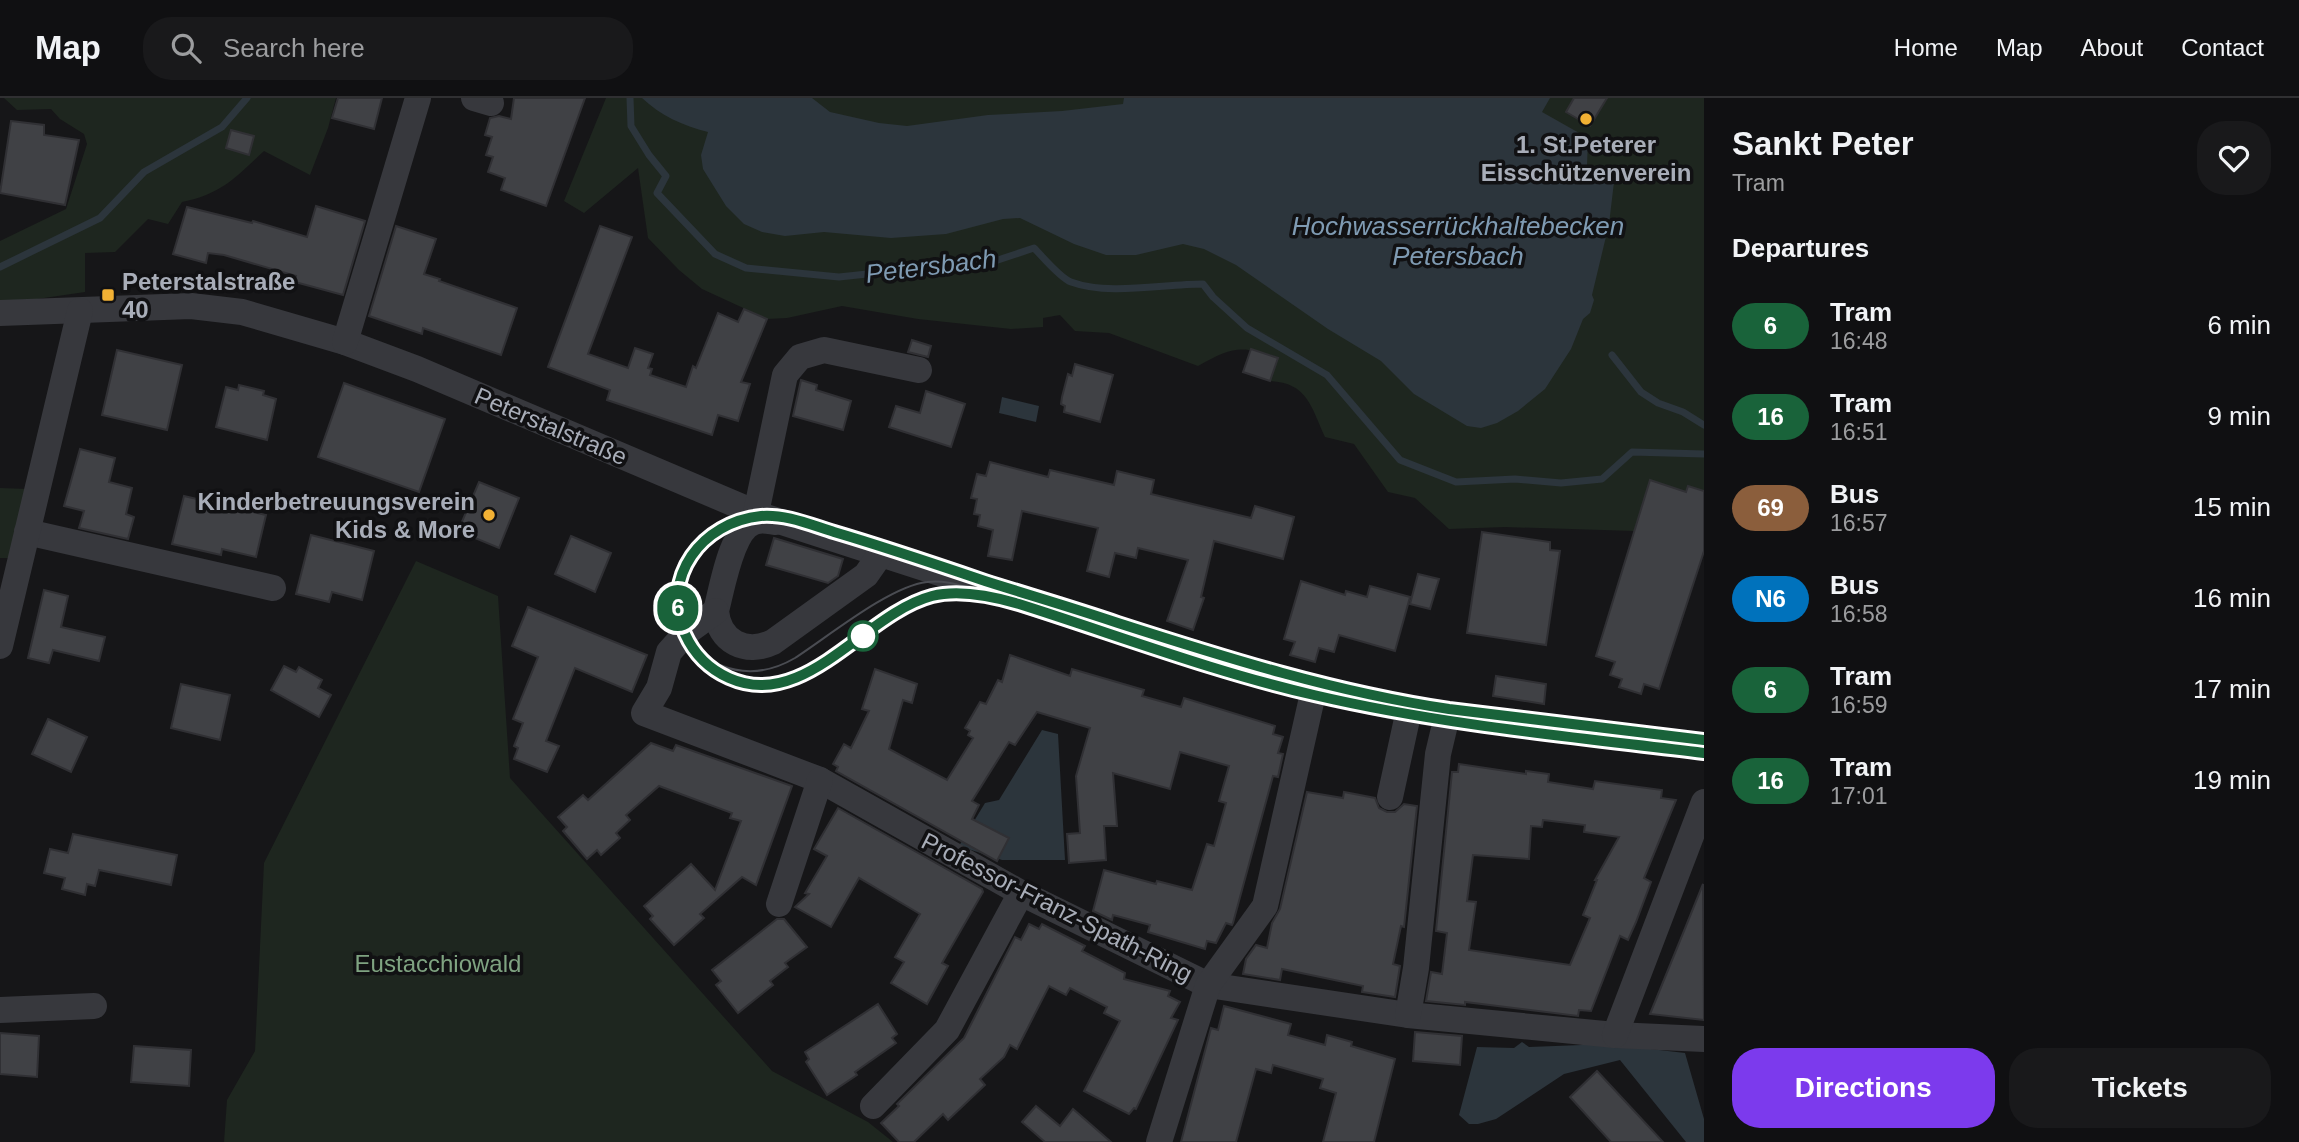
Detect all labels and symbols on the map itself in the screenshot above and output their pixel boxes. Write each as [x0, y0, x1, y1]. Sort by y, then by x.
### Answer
marker: 1. St.Peterer Eisschützenverein [1578, 111, 1594, 127]
place label: 1. St.Peterer Eisschützenverein [1481, 131, 1691, 186]
water label: Hochwasserrückhaltebecken Petersbach [1292, 211, 1624, 271]
water label: Petersbach [864, 243, 998, 289]
place label: Peterstalstraße 40 [122, 268, 295, 323]
marker: Peterstalstraße 40 [100, 287, 116, 303]
street label: Peterstalstraße [471, 382, 631, 470]
place label: Kinderbetreuungsverein Kids & More [198, 488, 475, 543]
marker: Kinderbetreuungsverein Kids & More [481, 507, 497, 523]
line badge: 6 [655, 585, 701, 631]
unlabelled marker [848, 621, 878, 651]
street label: Professor-Franz-Spath-Ring [917, 827, 1197, 987]
park label: Eustacchiowald [355, 950, 521, 977]

